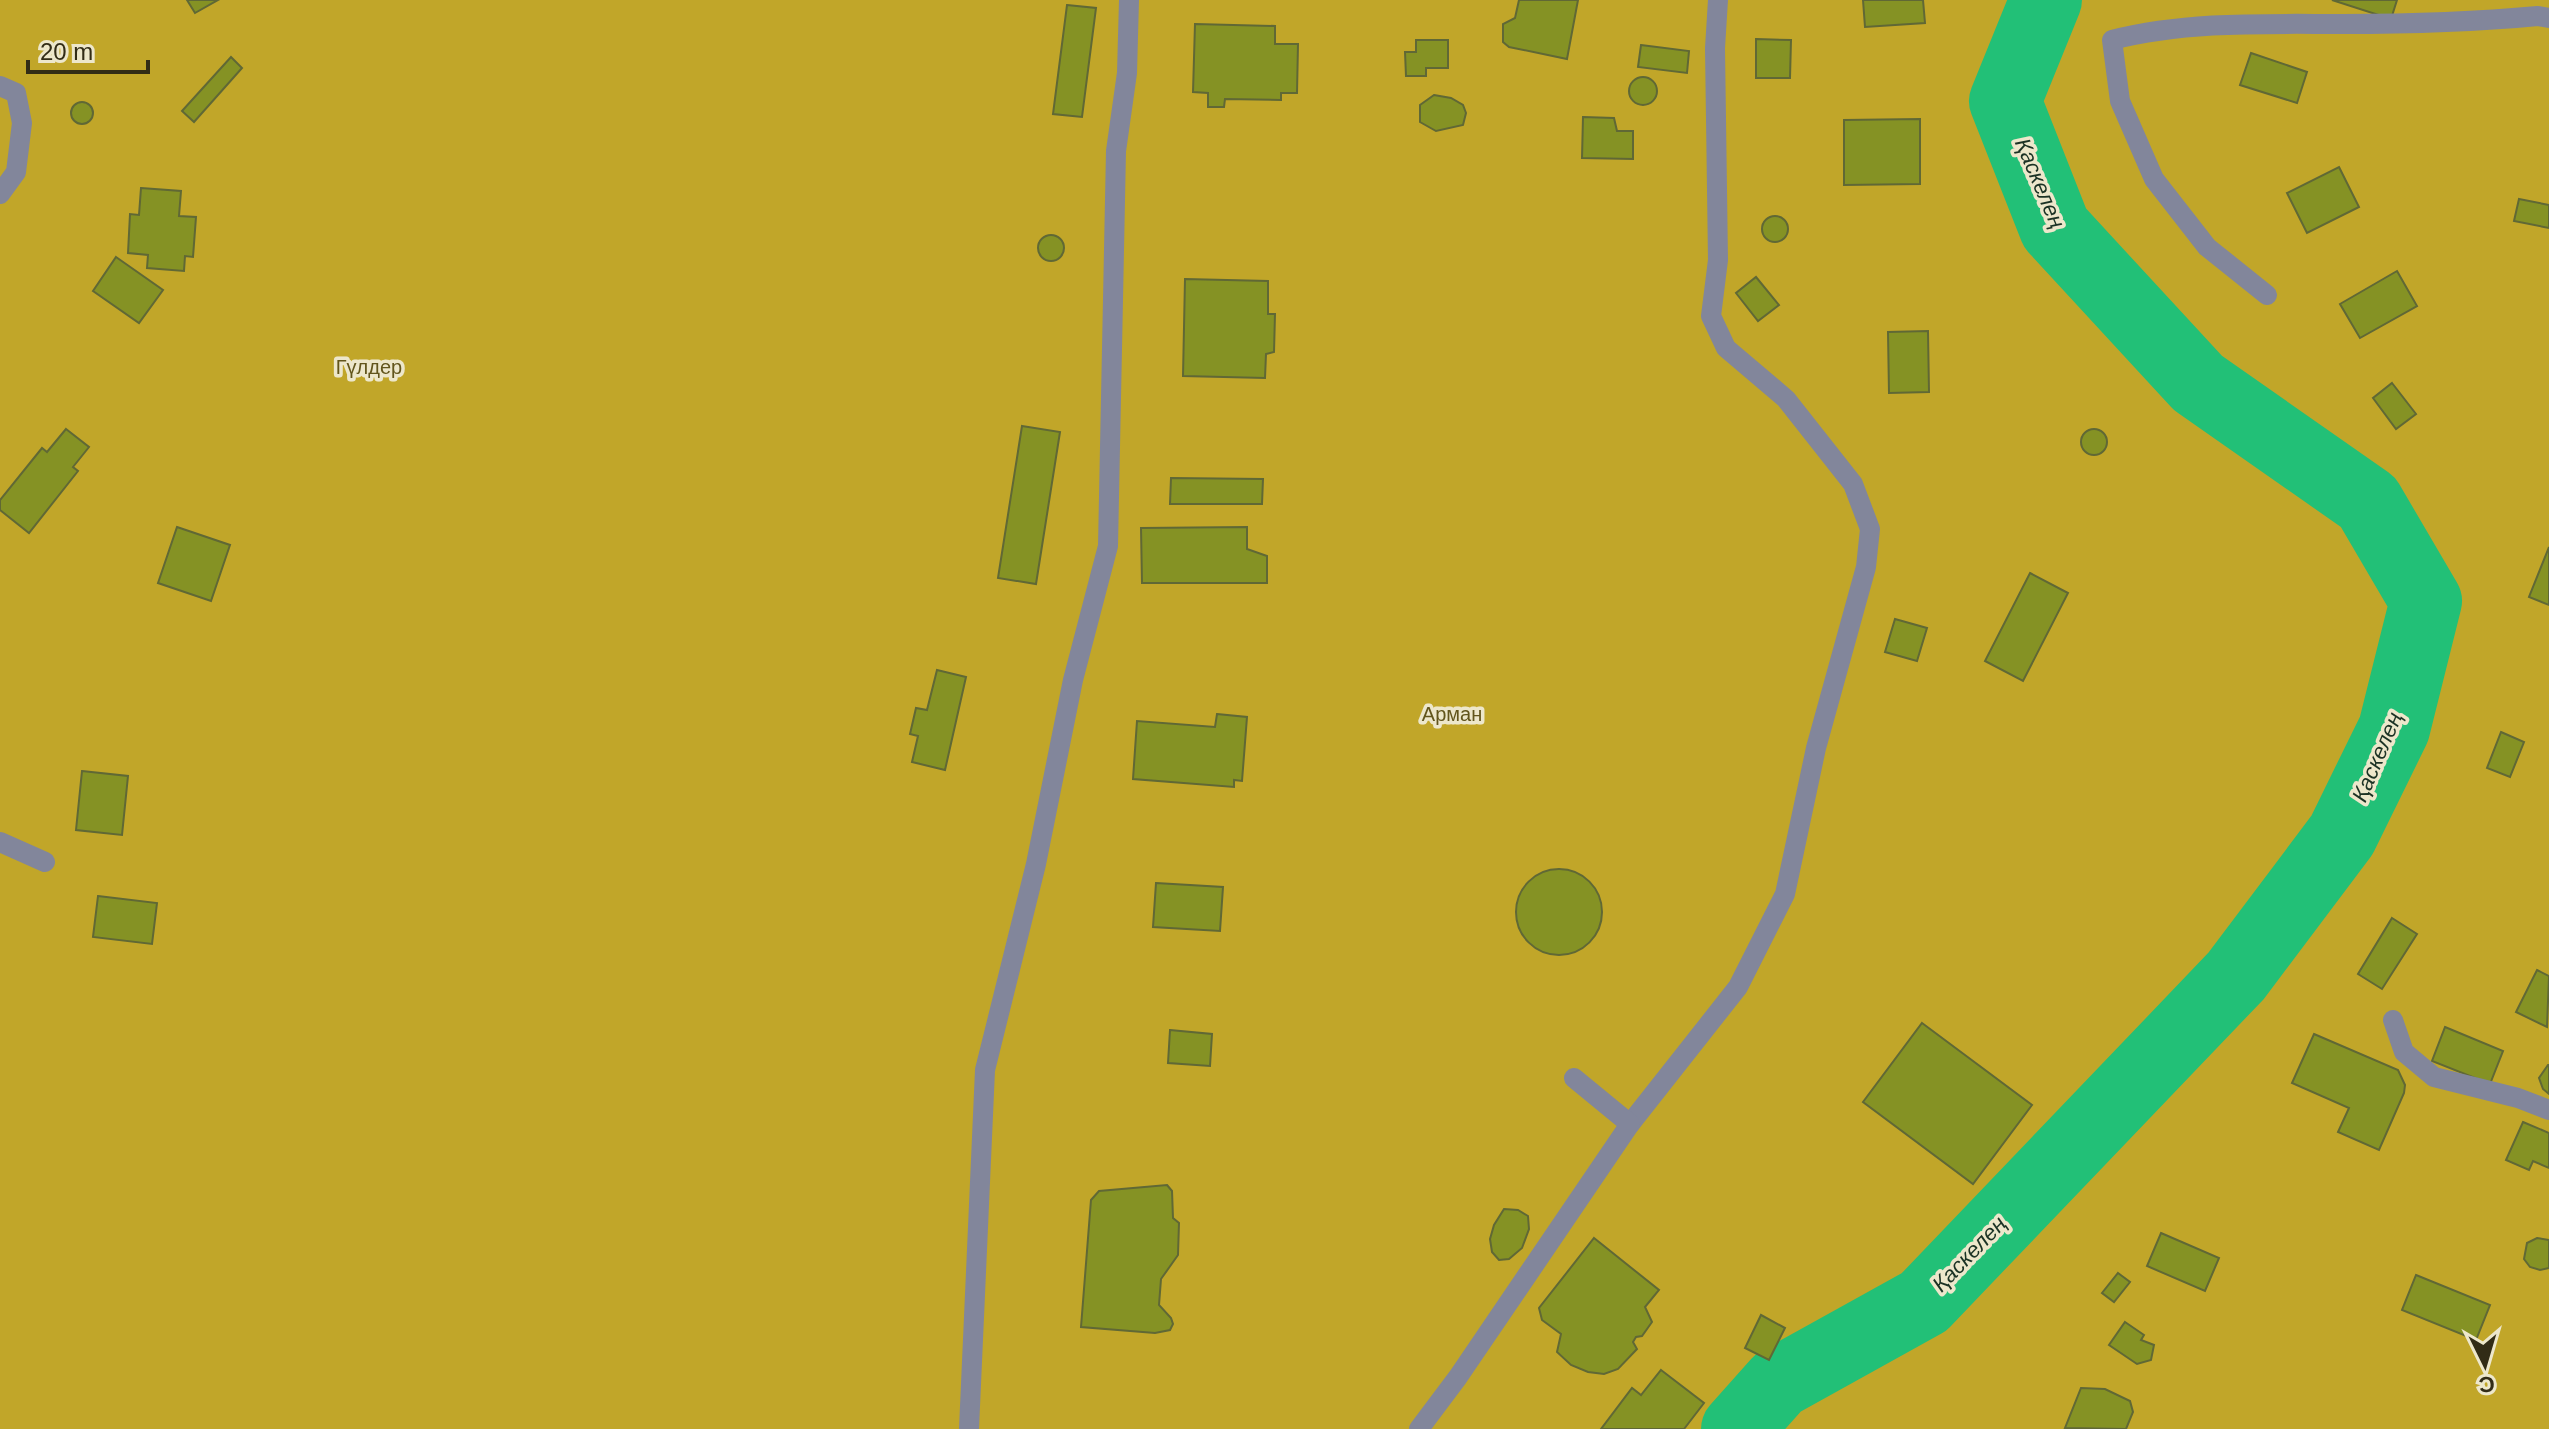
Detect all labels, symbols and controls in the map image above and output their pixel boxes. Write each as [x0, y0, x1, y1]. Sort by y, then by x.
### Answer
scale bar [28, 24, 148, 74]
text: 20 m [40, 38, 93, 65]
water label: Қаскелең [2010, 134, 2070, 232]
park label: Гүлдер [336, 356, 402, 378]
park label: Арман [1422, 703, 1482, 725]
water label: Қаскелең [2347, 708, 2407, 806]
water label: Қаскелең [1927, 1211, 2011, 1297]
north arrow [2445, 1325, 2525, 1405]
text: С [2478, 1371, 2496, 1398]

